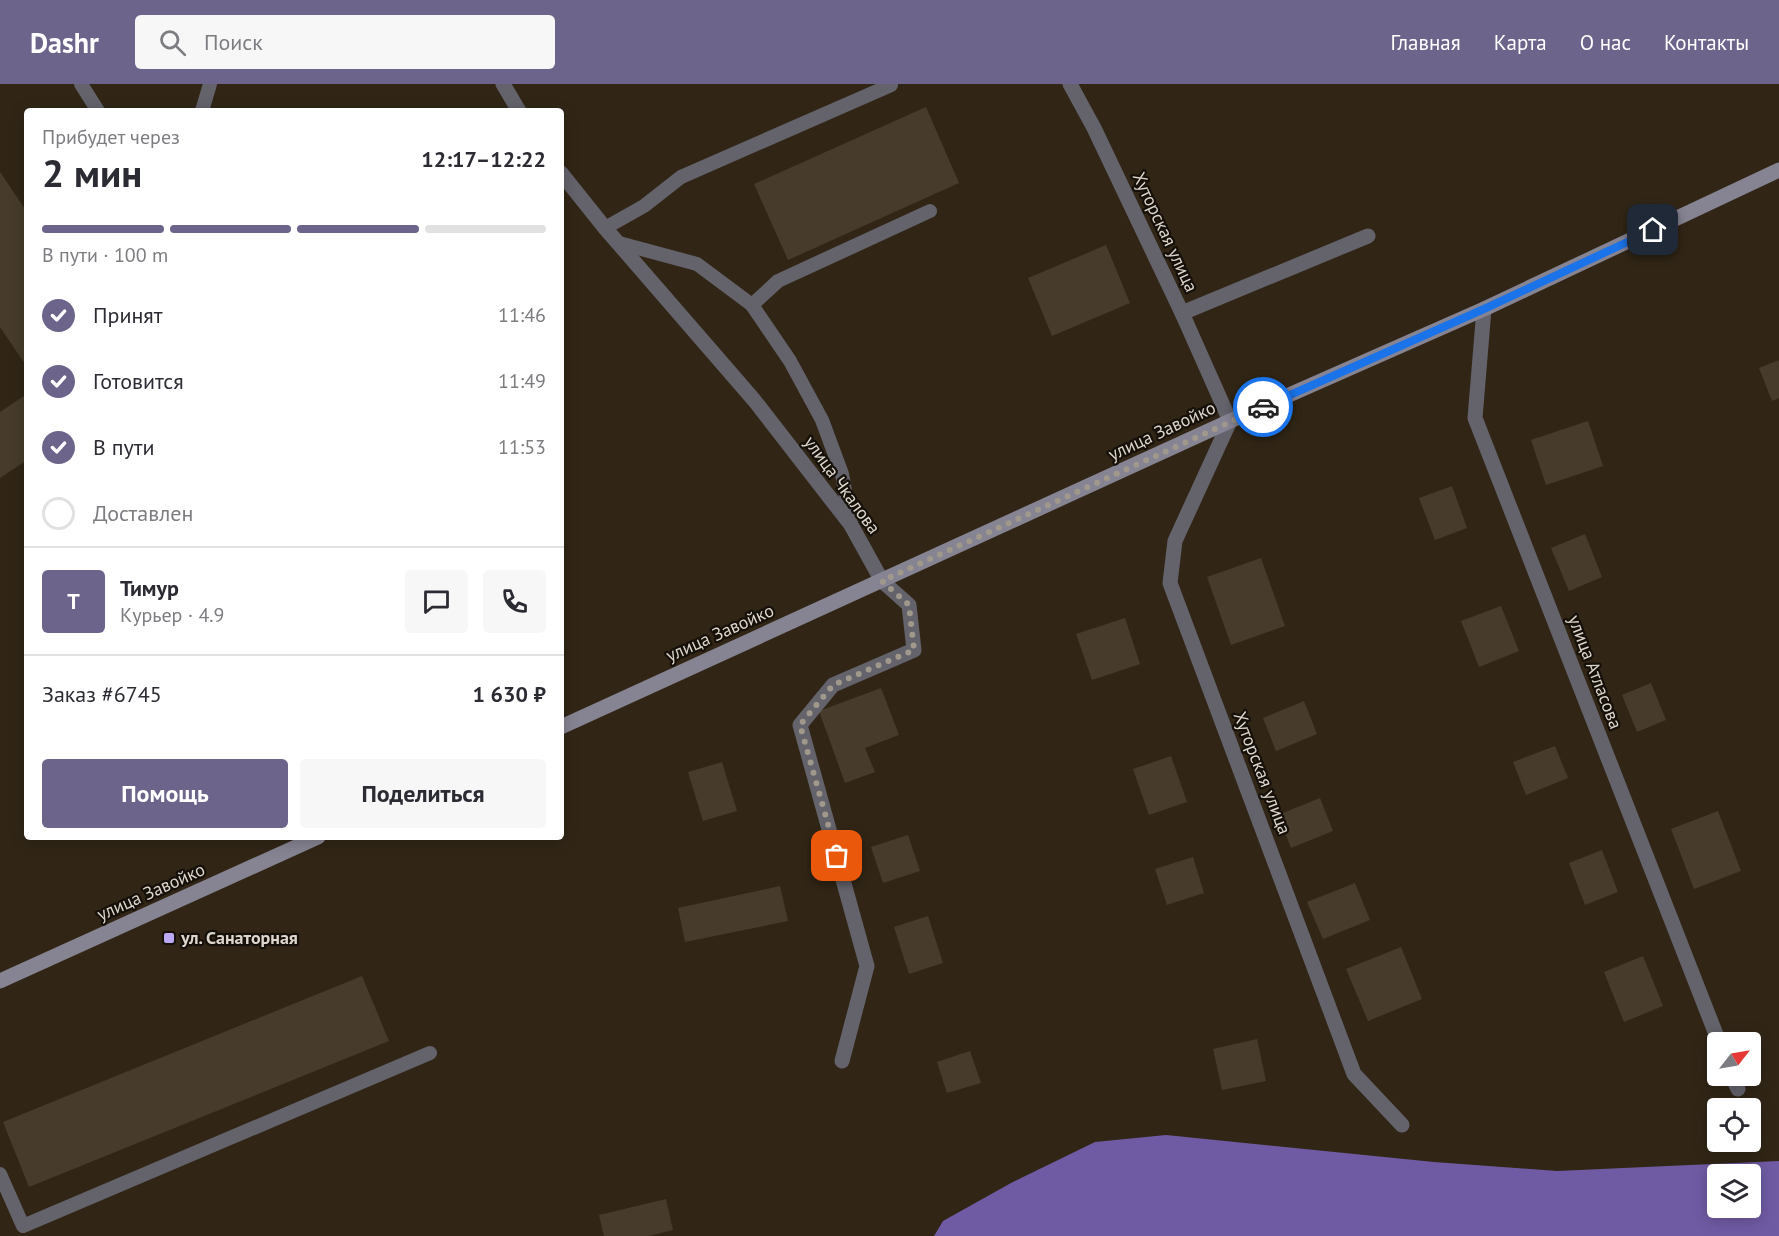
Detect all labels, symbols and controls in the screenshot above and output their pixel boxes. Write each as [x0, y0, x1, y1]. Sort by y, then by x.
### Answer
search box [135, 15, 555, 69]
text: Dashr [30, 24, 99, 61]
icon: search [156, 26, 189, 59]
text: Поиск [204, 28, 263, 56]
text: Главная [1390, 29, 1461, 56]
text: Карта [1494, 29, 1547, 56]
text: О нас [1580, 29, 1631, 56]
text: Контакты [1664, 29, 1749, 56]
text: Прибудет через [42, 124, 180, 150]
text: 12:17–12:22 [421, 145, 546, 173]
text: 2 мин [42, 147, 142, 198]
street label: Хуторская улица [1128, 168, 1203, 295]
pin [1627, 204, 1678, 255]
icon: home [1636, 213, 1669, 246]
text: В пути · 100 m [42, 242, 168, 268]
icon: check [42, 299, 75, 332]
text: Принят [93, 301, 163, 329]
text: 11:46 [498, 302, 546, 328]
icon: check [42, 365, 75, 398]
text: Готовится [93, 367, 184, 395]
text: 11:49 [498, 368, 546, 394]
courier [1233, 377, 1293, 437]
icon: car [1247, 391, 1280, 424]
street label: улица Завойко [1104, 396, 1219, 465]
icon: check [42, 431, 75, 464]
street label: улица Чкалова [799, 431, 886, 538]
text: В пути [93, 433, 155, 461]
text: 11:53 [498, 434, 546, 460]
text: Доставлен [93, 499, 193, 527]
button: chat [405, 570, 468, 633]
button: phone [483, 570, 546, 633]
text: Тимур [120, 574, 179, 602]
text: Т [67, 587, 80, 615]
street label: улица Завойко [662, 598, 777, 667]
text: Курьер · 4.9 [120, 602, 224, 628]
street label: улица Атласова [1563, 612, 1628, 732]
text: Заказ #6745 [42, 680, 162, 708]
text: 1 630 ₽ [472, 680, 546, 708]
street label: Хуторская улица [1228, 708, 1296, 837]
button: Помощь [42, 759, 288, 828]
button: Поделиться [300, 759, 546, 828]
pin [811, 830, 862, 881]
icon: bag [820, 839, 853, 872]
street label: улица Завойко [93, 857, 208, 926]
place label: ул. Санаторная [180, 926, 298, 949]
marker: ул. Санаторная [162, 931, 176, 945]
north arrow [1707, 1032, 1761, 1086]
map controls [1707, 1032, 1761, 1218]
button: locate [1707, 1098, 1761, 1152]
button: layers [1707, 1164, 1761, 1218]

